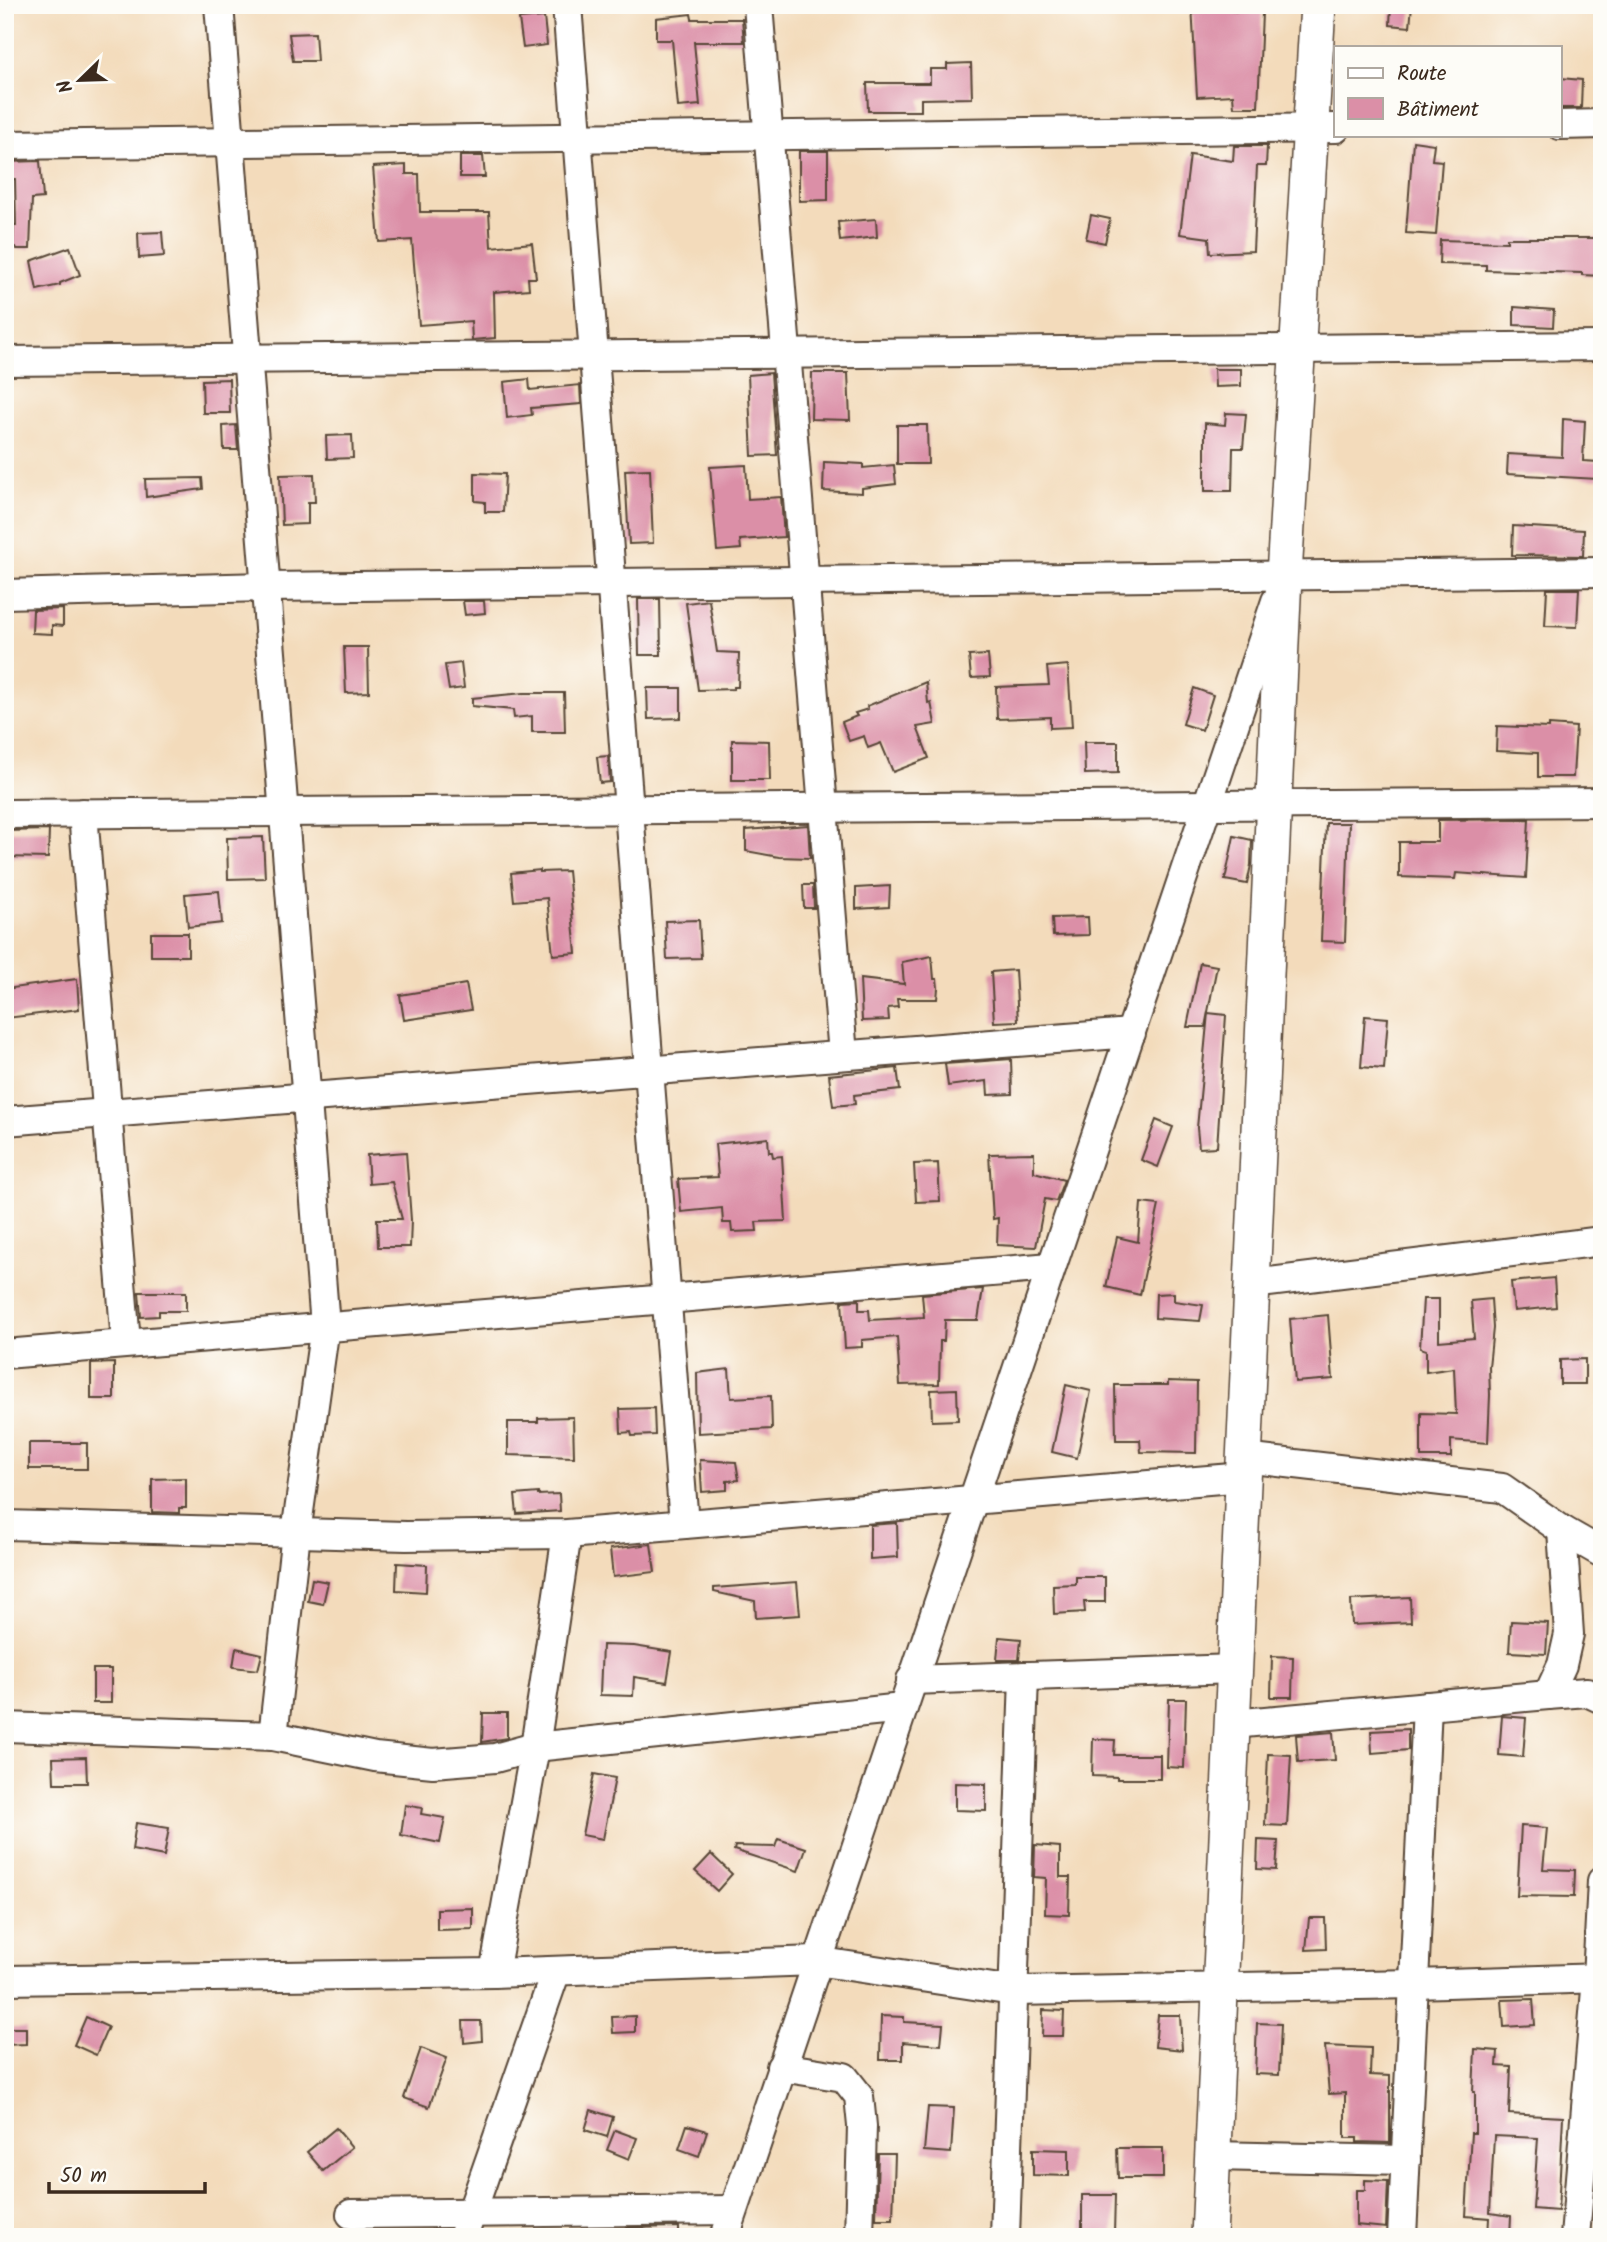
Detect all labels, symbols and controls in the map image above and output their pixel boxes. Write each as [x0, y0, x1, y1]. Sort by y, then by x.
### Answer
north arrow [46, 46, 116, 116]
legend [1334, 46, 1562, 136]
text: Route [1397, 58, 1447, 91]
text: N [50, 74, 82, 97]
text: Bâtiment [1397, 94, 1480, 127]
scale bar [49, 2151, 205, 2195]
text: 50 m [60, 2160, 107, 2193]

